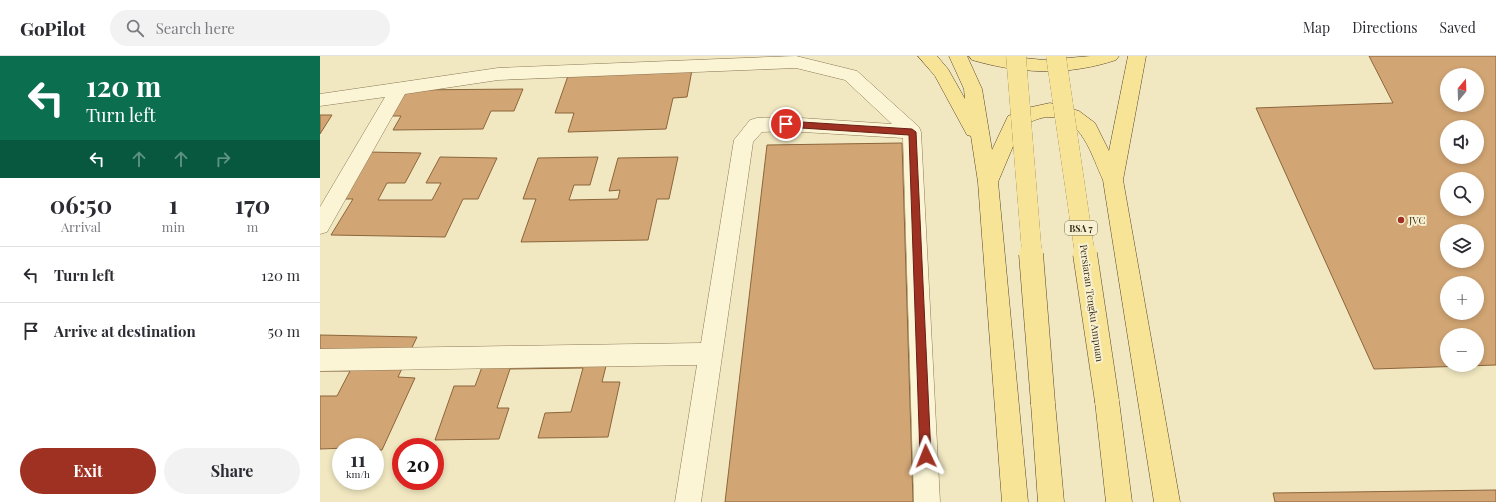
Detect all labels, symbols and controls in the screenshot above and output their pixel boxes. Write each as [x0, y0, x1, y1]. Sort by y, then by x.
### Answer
search box [110, 10, 390, 46]
text: GoPilot [20, 15, 86, 41]
icon: search [124, 17, 146, 39]
text: Search here [156, 18, 235, 38]
text: Map [1303, 18, 1330, 37]
text: Directions [1352, 18, 1418, 37]
text: Saved [1440, 18, 1476, 37]
text: 120 m [86, 67, 161, 104]
north arrow [1440, 68, 1484, 112]
map controls [1440, 68, 1484, 372]
icon: left [20, 72, 72, 124]
text: Turn left [86, 103, 156, 127]
pin [769, 107, 803, 141]
icon: arrive [775, 113, 797, 135]
button: sound [1440, 120, 1484, 164]
icon: left [86, 148, 108, 170]
icon: ahead [128, 148, 150, 170]
icon: ahead [170, 148, 192, 170]
icon: right [212, 148, 234, 170]
button: search [1440, 172, 1484, 216]
text: 06:50 [50, 188, 112, 220]
text: 1 [169, 188, 178, 220]
text: 170 [235, 188, 270, 220]
place label: JVC [1408, 213, 1425, 227]
marker: JVC [1396, 215, 1406, 225]
text: Arrival [61, 218, 101, 235]
text: min [162, 218, 185, 235]
text: m [247, 218, 258, 235]
road number: BSA 7 [1065, 221, 1097, 235]
button: layers [1440, 224, 1484, 268]
street label: Persiaran Tengku Ampuan [1077, 243, 1107, 363]
icon: left [20, 264, 42, 286]
text: Turn left [54, 265, 115, 285]
text: 120 m [261, 265, 300, 285]
button: + [1440, 276, 1484, 320]
icon: arrive [20, 320, 42, 342]
text: Arrive at destination [54, 321, 196, 341]
text: 50 m [268, 321, 300, 341]
button: − [1440, 328, 1484, 372]
position arrow [905, 435, 947, 477]
speed limit sign: 20 [392, 438, 444, 490]
text: 11 [350, 445, 366, 472]
button: Exit [20, 448, 156, 494]
button: Share [164, 448, 300, 494]
text: km/h [346, 467, 370, 481]

